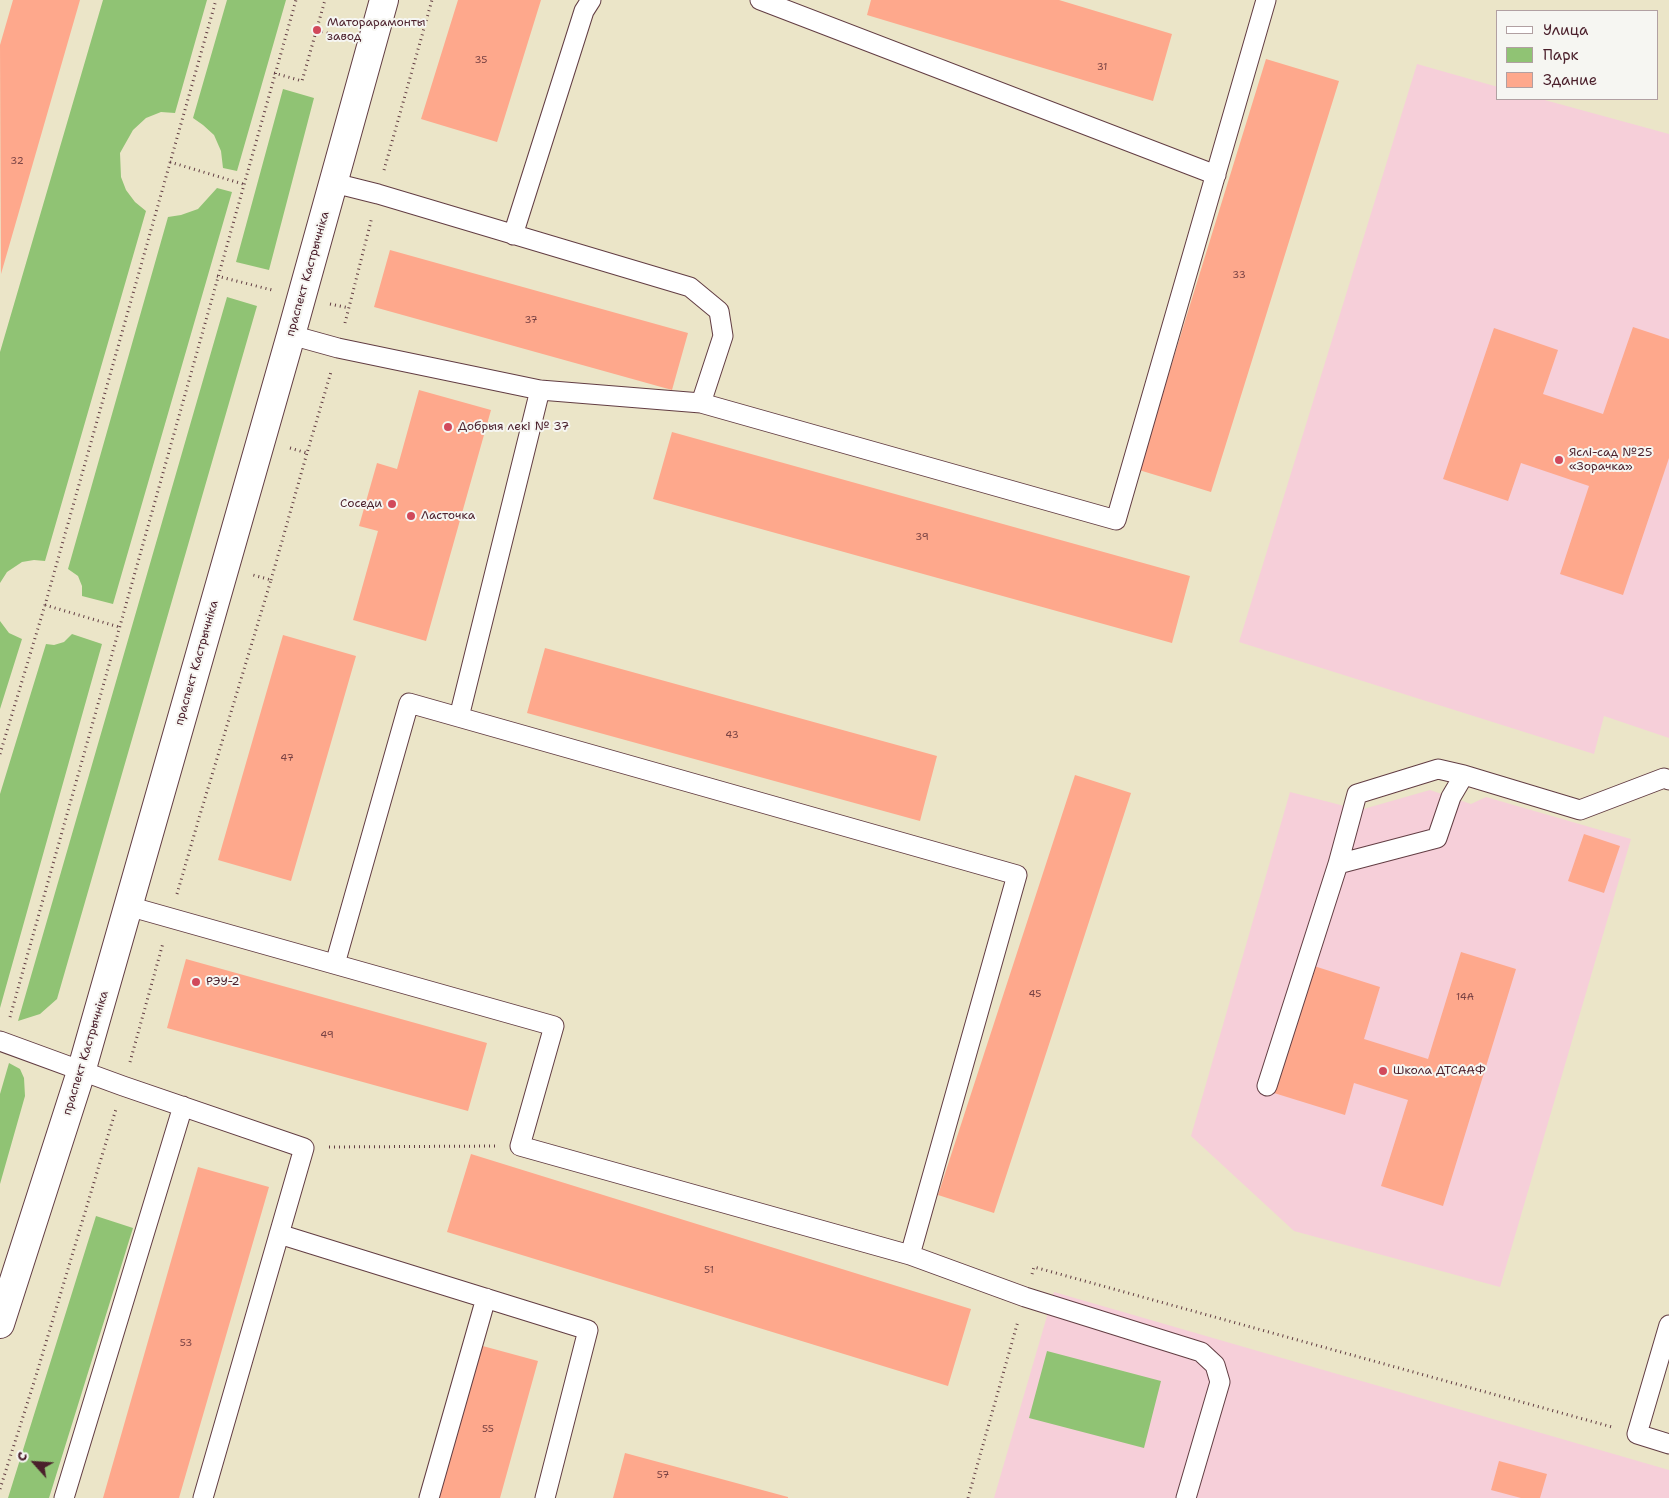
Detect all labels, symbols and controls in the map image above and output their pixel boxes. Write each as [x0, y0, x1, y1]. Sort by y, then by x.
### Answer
legend [1496, 10, 1659, 100]
place label: Маторарамонты завод [327, 16, 426, 44]
text: Улица [1543, 20, 1588, 40]
marker: Маторарамонты завод [311, 24, 323, 36]
text: Парк [1543, 45, 1579, 65]
house number: 35 [475, 54, 487, 66]
house number: 31 [1097, 61, 1107, 73]
text: Здание [1543, 70, 1597, 90]
house number: 32 [10, 155, 24, 167]
street label: праспект Кастрычніка [283, 210, 333, 338]
house number: 33 [1232, 269, 1246, 281]
house number: 37 [524, 314, 538, 326]
place label: Добрыя лекі № 37 [458, 420, 569, 434]
marker: Добрыя лекі № 37 [442, 421, 454, 433]
place label: Яслі-сад №25 «Зорачка» [1569, 446, 1652, 474]
marker: Яслі-сад №25 «Зорачка» [1553, 454, 1565, 466]
place label: Соседи [340, 497, 382, 511]
marker: Соседи [386, 498, 398, 510]
place label: Ласточка [421, 509, 475, 523]
marker: Ласточка [405, 510, 417, 522]
house number: 39 [915, 531, 929, 543]
street label: праспект Кастрычніка [172, 599, 222, 727]
house number: 43 [725, 729, 739, 741]
house number: 47 [280, 752, 294, 764]
place label: РЭУ-2 [206, 975, 240, 989]
marker: РЭУ-2 [190, 976, 202, 988]
house number: 45 [1029, 988, 1041, 1000]
street label: праспект Кастрычніка [60, 989, 112, 1117]
house number: 14А [1456, 991, 1474, 1003]
house number: 49 [320, 1029, 334, 1041]
place label: Школа ДТСААФ [1393, 1064, 1486, 1078]
marker: Школа ДТСААФ [1377, 1065, 1389, 1077]
house number: 51 [704, 1264, 714, 1276]
house number: 53 [180, 1337, 192, 1349]
house number: 55 [482, 1423, 494, 1435]
north arrow [10, 1438, 60, 1488]
text: С [12, 1449, 31, 1464]
house number: 57 [657, 1469, 669, 1481]

